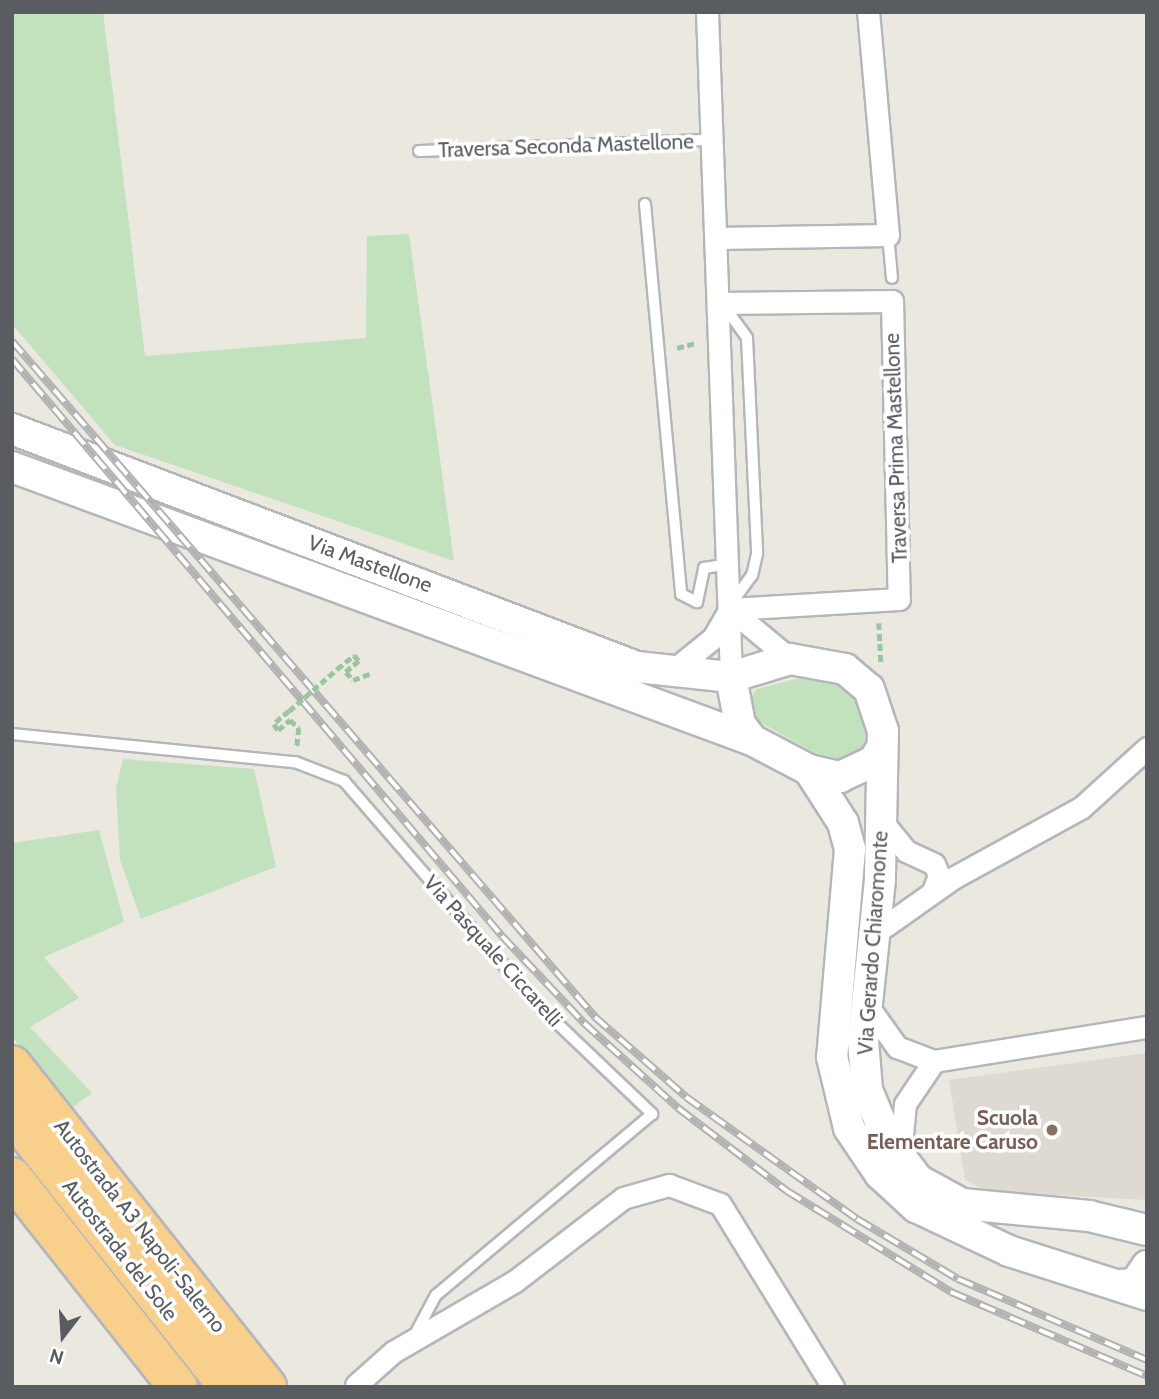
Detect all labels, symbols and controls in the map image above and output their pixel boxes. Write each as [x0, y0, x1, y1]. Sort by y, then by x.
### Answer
street label: Traversa Seconda Mastellone [438, 129, 694, 163]
street label: Traversa Prima Mastellone [879, 333, 913, 563]
street label: Via Mastellone [304, 530, 436, 598]
street label: Via Gerardo Chiaromonte [853, 830, 893, 1056]
street label: Via Pasquale Ciccarelli [418, 870, 568, 1032]
place label: Scuola Elementare Caruso [867, 1105, 1038, 1155]
street label: Autostrada A3 Napoli-Salerno [49, 1114, 231, 1338]
marker: Scuola Elementare Caruso [1044, 1122, 1060, 1138]
street label: Autostrada del Sole [57, 1174, 183, 1326]
north arrow [28, 1301, 98, 1371]
text: N [47, 1344, 67, 1370]

